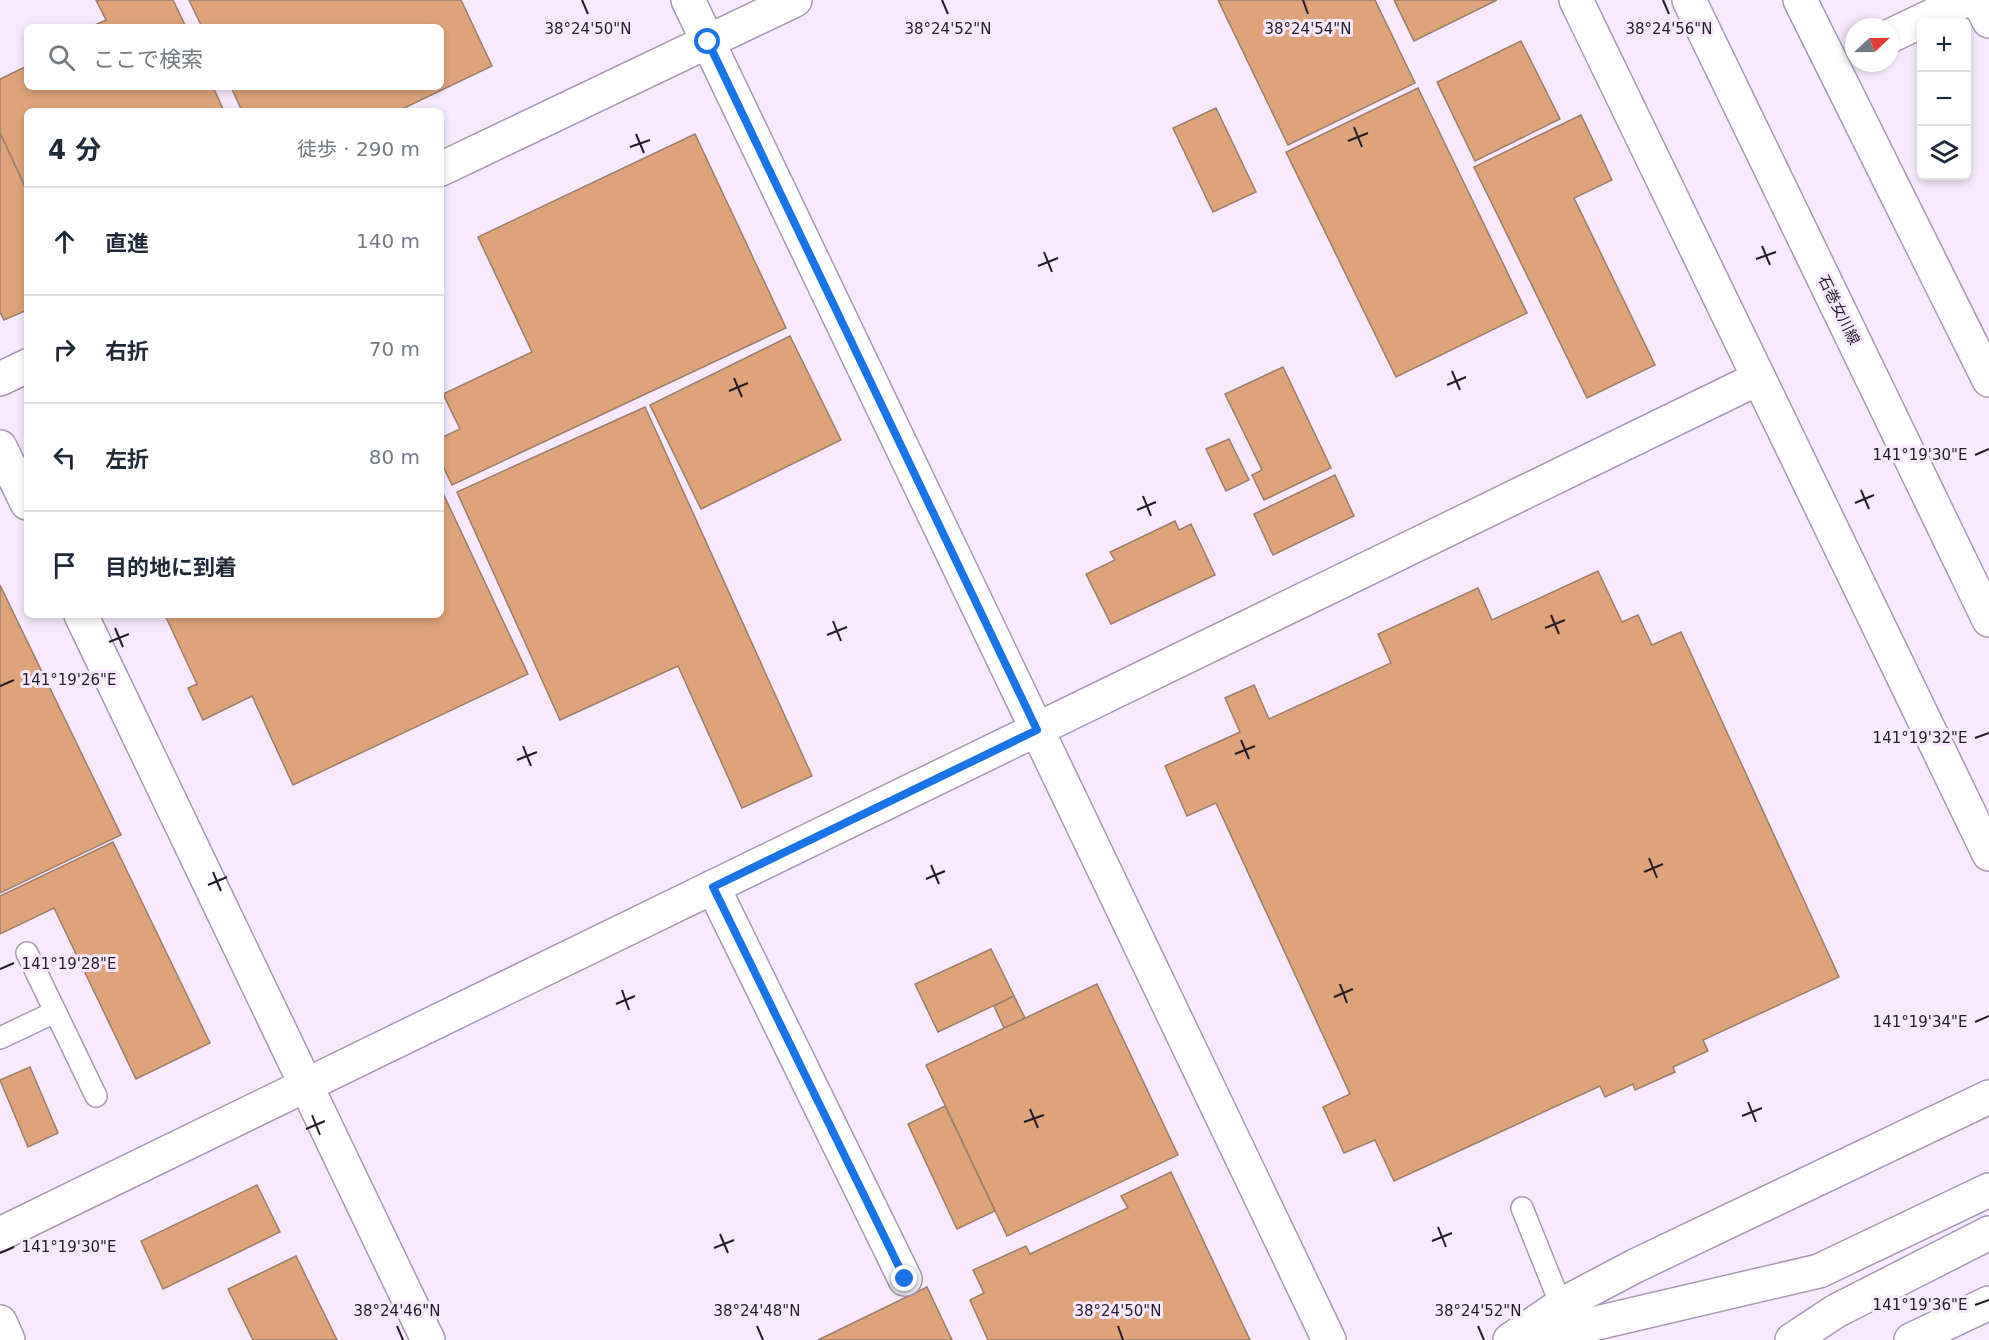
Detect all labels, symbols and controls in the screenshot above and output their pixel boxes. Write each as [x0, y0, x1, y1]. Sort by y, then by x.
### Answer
north arrow [1845, 18, 1899, 72]
map controls [1917, 18, 1971, 180]
button: + [1917, 18, 1971, 72]
text: 38°24'50"N [544, 20, 632, 38]
text: 38°24'52"N [904, 20, 992, 38]
text: 38°24'54"N [1264, 20, 1352, 38]
text: 38°24'56"N [1625, 20, 1713, 38]
search box [24, 24, 444, 90]
route start [694, 28, 720, 54]
icon: search [45, 41, 78, 74]
text: ここで検索 [93, 47, 203, 72]
button: − [1917, 72, 1971, 126]
button: layers [1917, 126, 1971, 180]
text: 4 分 [48, 135, 101, 165]
text: 徒歩 · 290 m [297, 137, 420, 161]
icon: ahead [48, 225, 81, 258]
text: 140 m [356, 229, 420, 253]
text: 直進 [105, 231, 149, 256]
street label: 石巻女川線 [1814, 272, 1864, 348]
icon: right [48, 333, 81, 366]
text: 70 m [369, 337, 420, 361]
text: 右折 [105, 339, 149, 364]
icon: left [48, 441, 81, 474]
text: 80 m [369, 445, 420, 469]
text: 141°19'30"E [1873, 446, 1967, 464]
text: 左折 [105, 447, 149, 472]
icon: arrive [48, 549, 81, 582]
text: 目的地に到着 [105, 555, 237, 580]
text: 141°19'26"E [22, 671, 116, 689]
text: 141°19'32"E [1873, 729, 1967, 747]
text: 141°19'28"E [22, 955, 116, 973]
text: 141°19'34"E [1873, 1013, 1967, 1031]
text: 141°19'30"E [22, 1238, 116, 1256]
route end [891, 1265, 917, 1291]
text: 141°19'36"E [1873, 1296, 1967, 1314]
text: 38°24'46"N [353, 1302, 441, 1320]
text: 38°24'48"N [713, 1302, 801, 1320]
text: 38°24'50"N [1074, 1302, 1162, 1320]
text: 38°24'52"N [1434, 1302, 1522, 1320]

